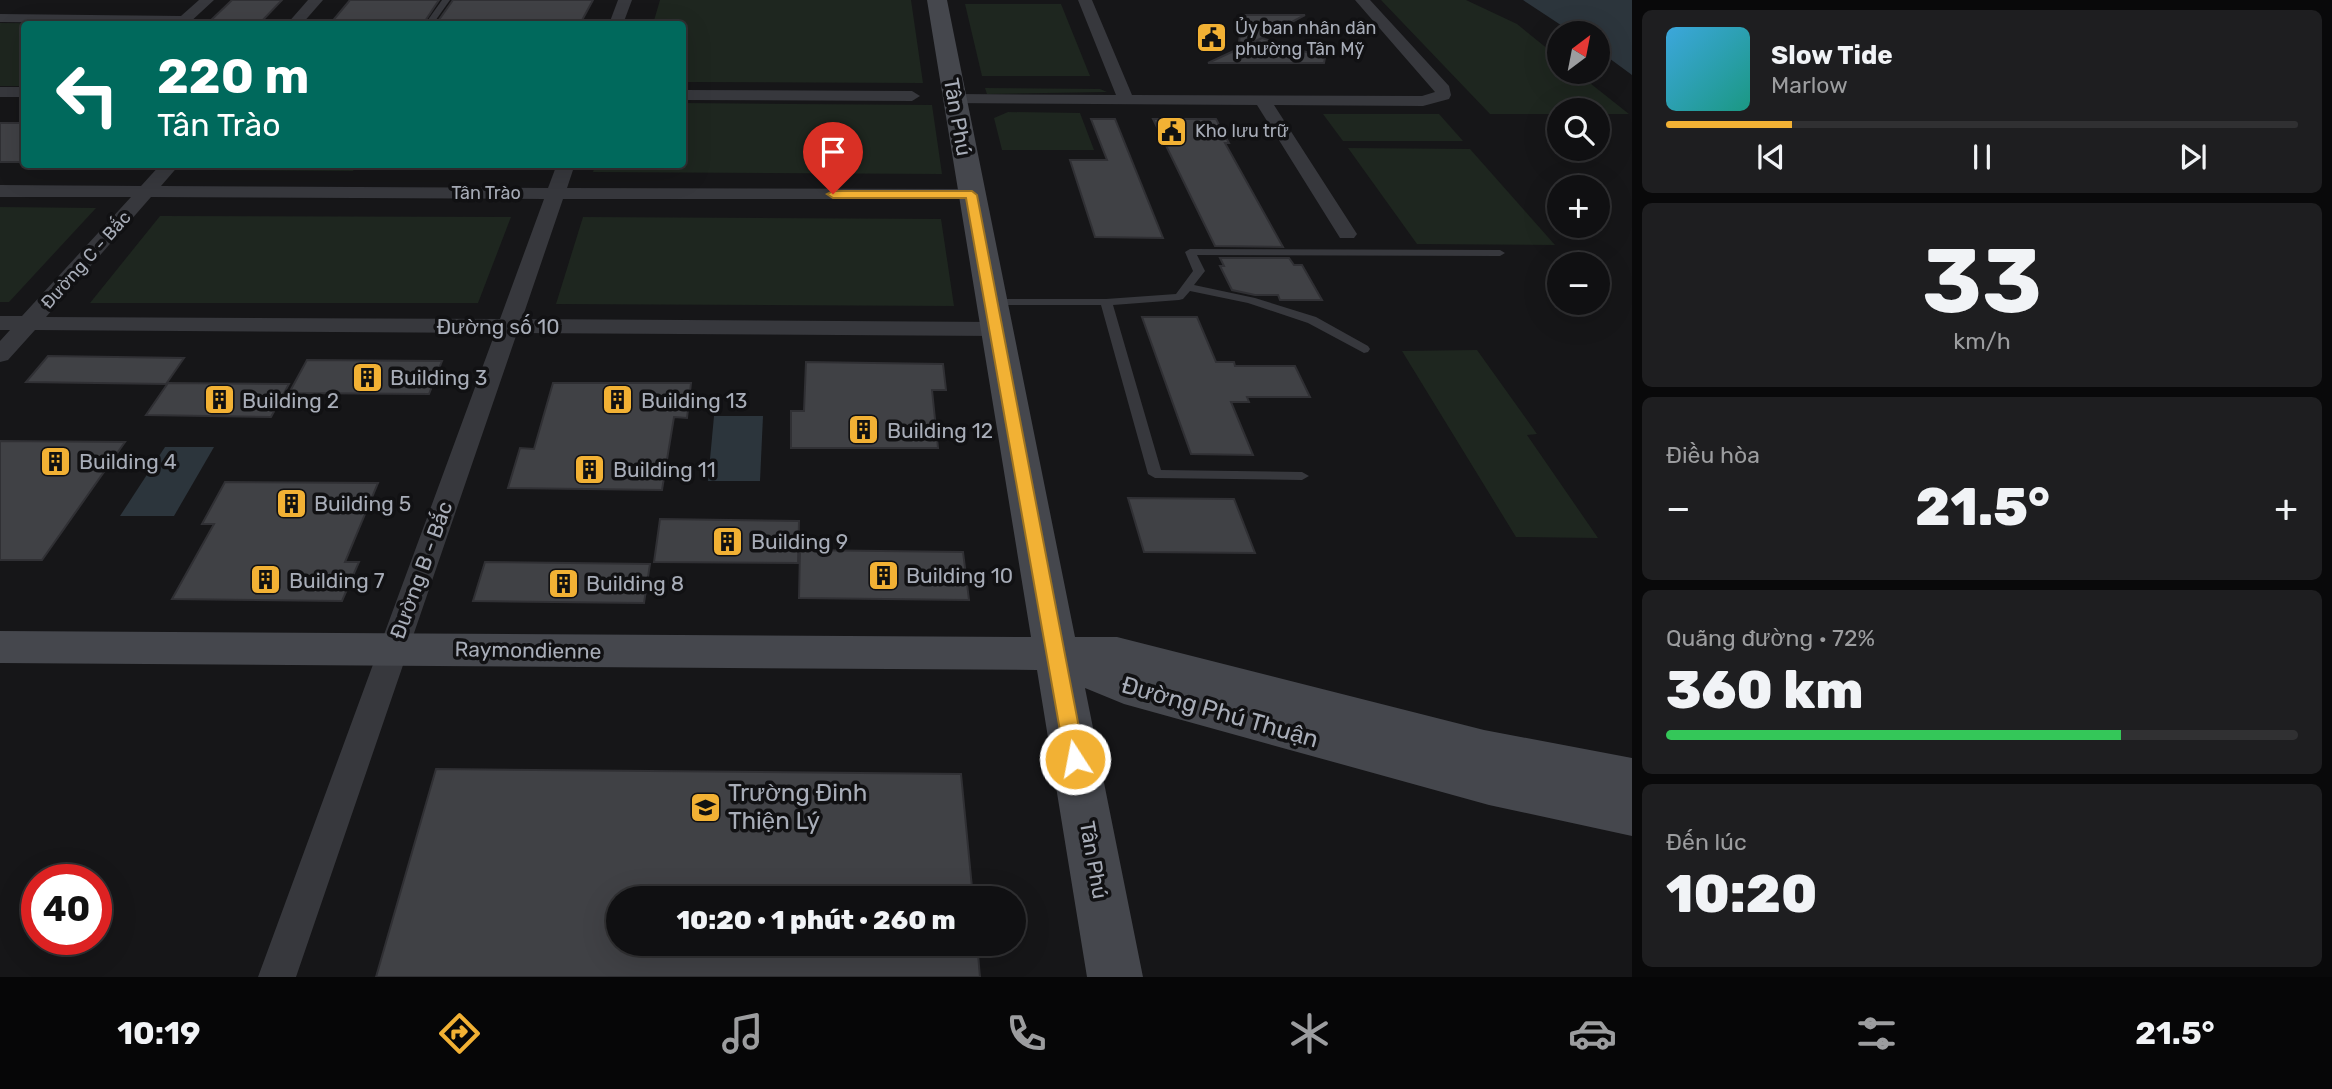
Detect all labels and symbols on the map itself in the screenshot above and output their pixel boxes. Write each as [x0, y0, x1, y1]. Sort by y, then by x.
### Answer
place label: Ủy ban nhân dân phường Tân Mỹ [1235, 17, 1377, 60]
public building icon: Ủy ban nhân dân phường Tân Mỹ [1195, 21, 1229, 55]
north arrow [1547, 21, 1610, 84]
street label: Tân Phú [939, 76, 977, 158]
public building icon: Kho lưu trữ [1155, 114, 1189, 148]
place label: Kho lưu trữ [1195, 120, 1289, 142]
pin [803, 122, 863, 194]
street label: Tân Trào [451, 182, 521, 204]
street label: Đường C - Bắc [36, 206, 136, 313]
street label: Đường số 10 [436, 314, 560, 339]
building icon: Building 3 [350, 360, 384, 394]
place label: Building 3 [390, 365, 487, 390]
building icon: Building 2 [202, 383, 236, 417]
building icon: Building 13 [601, 383, 635, 417]
place label: Building 2 [242, 388, 339, 413]
place label: Building 13 [641, 388, 747, 413]
building icon: Building 12 [847, 413, 881, 447]
place label: Building 12 [887, 418, 993, 443]
building icon: Building 4 [39, 444, 73, 478]
place label: Building 4 [79, 449, 177, 474]
building icon: Building 11 [573, 452, 607, 486]
place label: Building 11 [613, 457, 716, 482]
building icon: Building 5 [274, 486, 308, 520]
place label: Building 5 [314, 491, 411, 516]
street label: Đường B - Bắc [385, 498, 457, 642]
building icon: Building 9 [711, 524, 745, 558]
place label: Building 9 [751, 529, 848, 554]
building icon: Building 10 [866, 558, 900, 592]
building icon: Building 7 [249, 563, 283, 597]
place label: Building 10 [906, 563, 1013, 588]
building icon: Building 8 [546, 566, 580, 600]
place label: Building 7 [289, 568, 385, 593]
place label: Building 8 [586, 571, 684, 596]
street label: Raymondienne [454, 636, 602, 664]
street label: Đường Phú Thuận [1118, 671, 1322, 753]
position arrow [1038, 722, 1112, 796]
place label: Trường Đinh Thiện Lý [728, 779, 867, 835]
school or university icon: Trường Đinh Thiện Lý [688, 790, 722, 824]
street label: Tân Phú [1075, 819, 1113, 901]
speed limit sign: 40 [21, 864, 112, 955]

